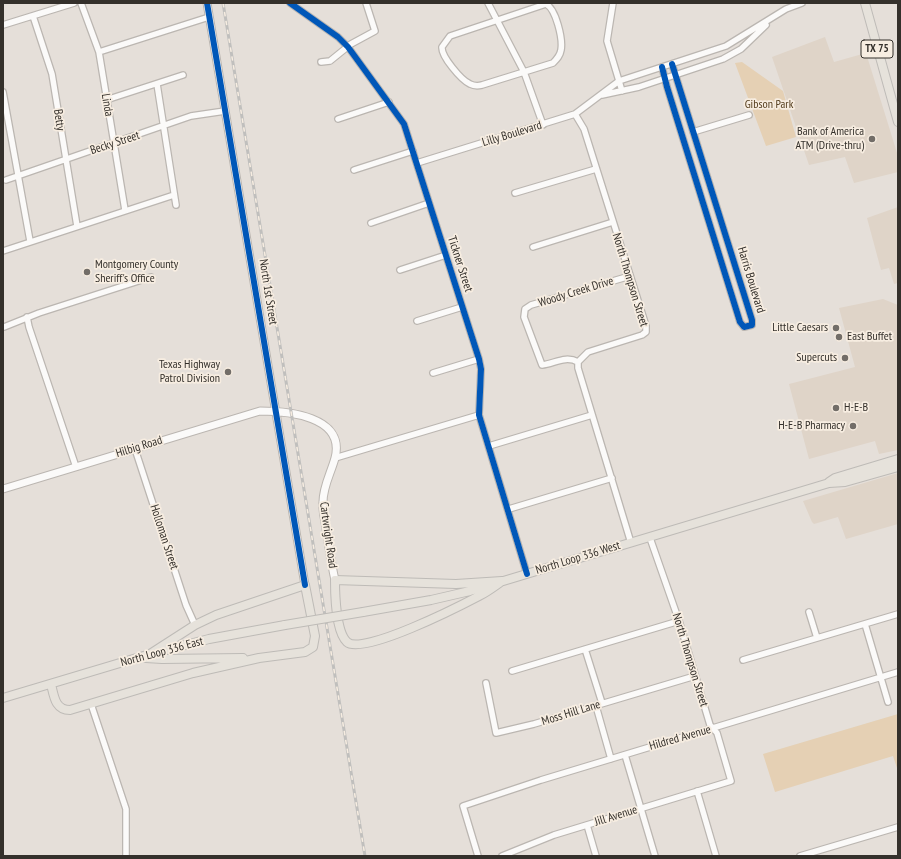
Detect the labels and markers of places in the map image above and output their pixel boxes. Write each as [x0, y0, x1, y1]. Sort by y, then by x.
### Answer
place label: Bank of America ATM (Drive-thru) [795, 125, 864, 153]
marker: Bank of America ATM (Drive-thru) [867, 134, 877, 144]
place label: Montgomery County Sheriff's Office [95, 258, 178, 286]
marker: Montgomery County Sheriff's Office [82, 267, 92, 277]
place label: Little Caesars [772, 321, 828, 335]
marker: Little Caesars [831, 323, 841, 333]
place label: East Buffet [847, 330, 892, 344]
marker: East Buffet [834, 332, 844, 342]
place label: Supercuts [796, 351, 837, 365]
marker: Supercuts [840, 353, 850, 363]
place label: Texas Highway Patrol Division [159, 358, 220, 386]
marker: Texas Highway Patrol Division [223, 367, 233, 377]
place label: H-E-B [844, 401, 868, 415]
marker: H-E-B [831, 403, 841, 413]
place label: H-E-B Pharmacy [778, 419, 845, 433]
marker: H-E-B Pharmacy [848, 421, 858, 431]

